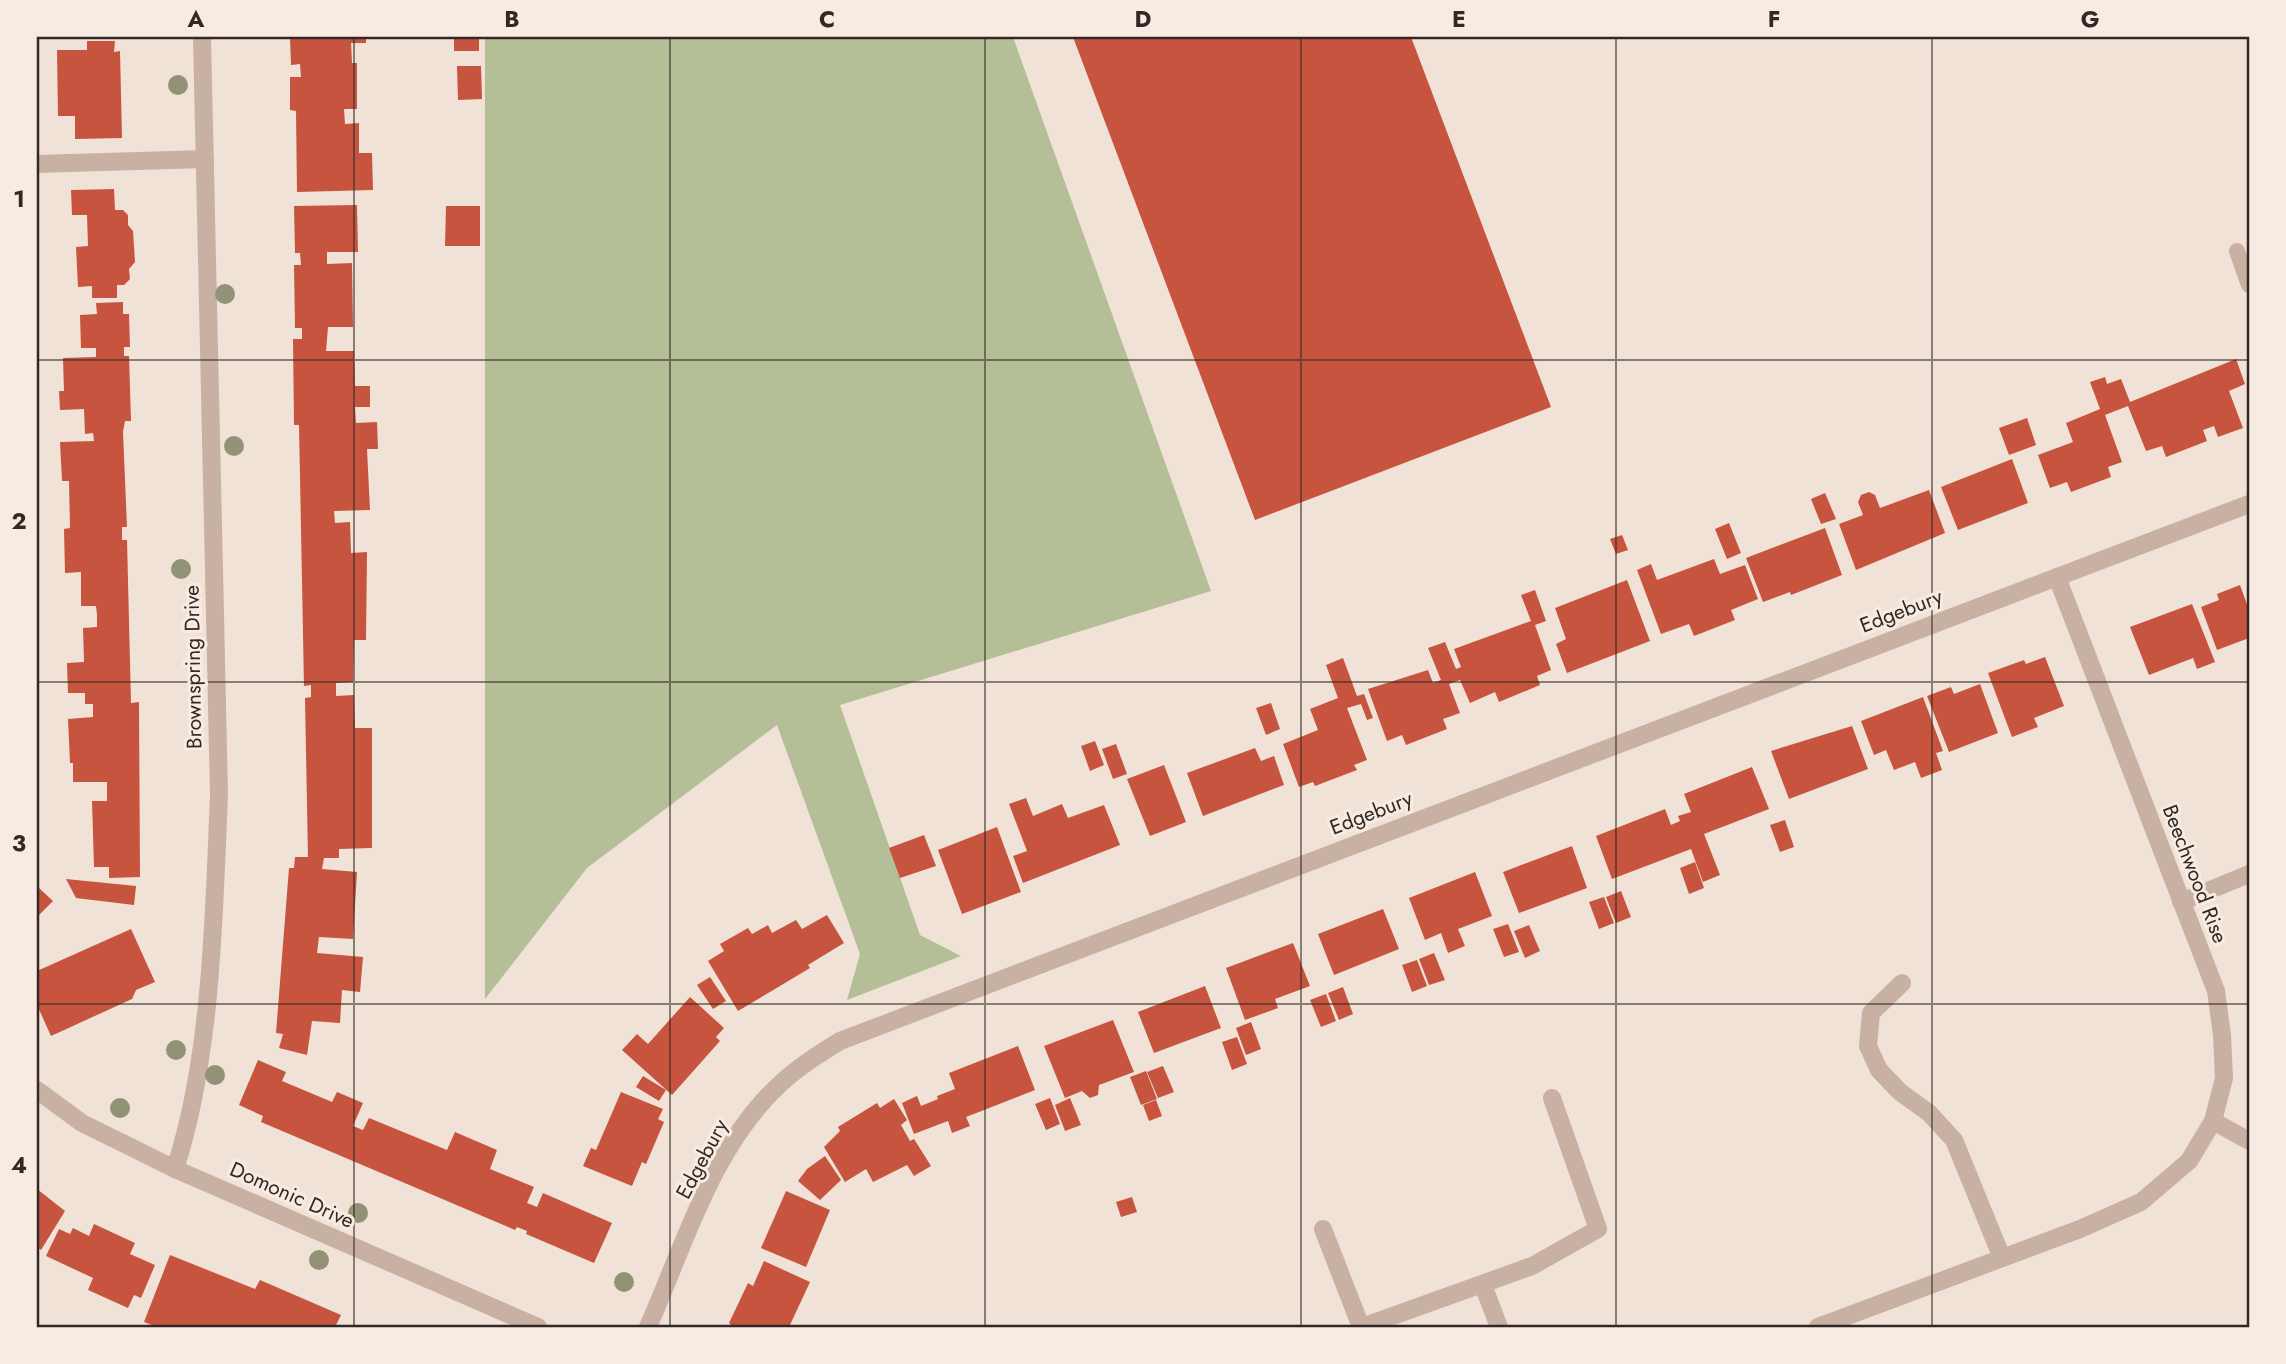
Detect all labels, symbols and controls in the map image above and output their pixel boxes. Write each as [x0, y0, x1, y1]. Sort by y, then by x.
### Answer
text: A [187, 2, 205, 36]
text: B [504, 2, 520, 36]
text: C [819, 2, 835, 36]
text: D [1135, 2, 1152, 36]
text: E [1452, 2, 1466, 36]
text: F [1768, 2, 1780, 36]
text: G [2081, 2, 2099, 36]
text: 1 [13, 182, 25, 216]
text: 2 [11, 504, 27, 538]
street label: Edgebury [1855, 581, 1947, 640]
street label: Brownspring Drive [177, 585, 209, 749]
street label: Edgebury [1325, 783, 1417, 842]
street label: Beechwood Rise [2155, 800, 2235, 948]
text: 3 [12, 826, 26, 860]
street label: Edgebury [668, 1113, 736, 1204]
text: 4 [11, 1148, 27, 1182]
street label: Domonic Drive [225, 1154, 359, 1236]

